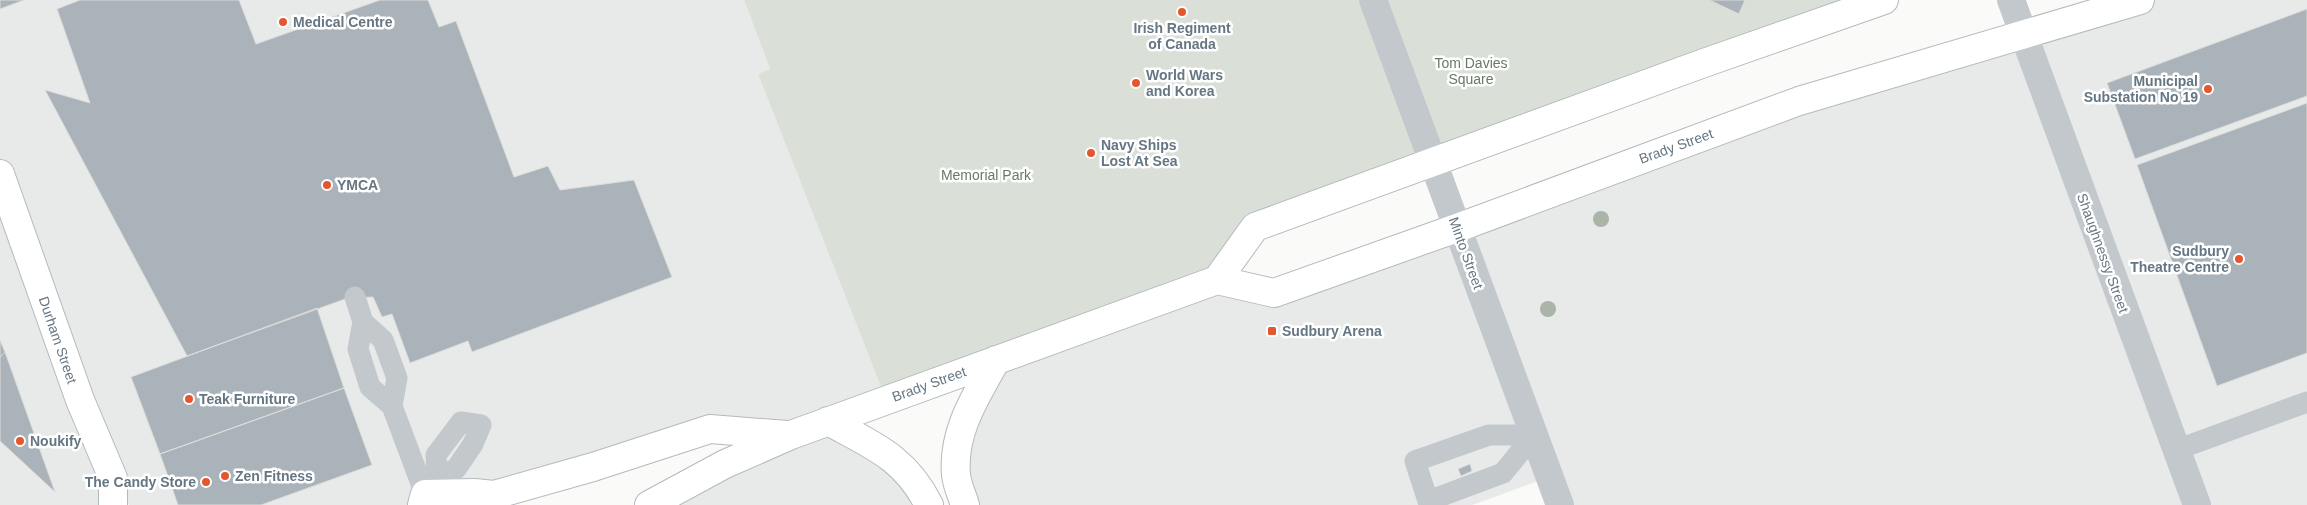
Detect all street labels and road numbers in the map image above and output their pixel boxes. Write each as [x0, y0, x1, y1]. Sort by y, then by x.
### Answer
street label: Brady Street [1637, 125, 1715, 167]
street label: Shaughnessy Street [2074, 191, 2132, 315]
street label: Minto Street [1446, 215, 1486, 291]
street label: Durham Street [36, 294, 80, 386]
street label: Brady Street [890, 363, 968, 405]

